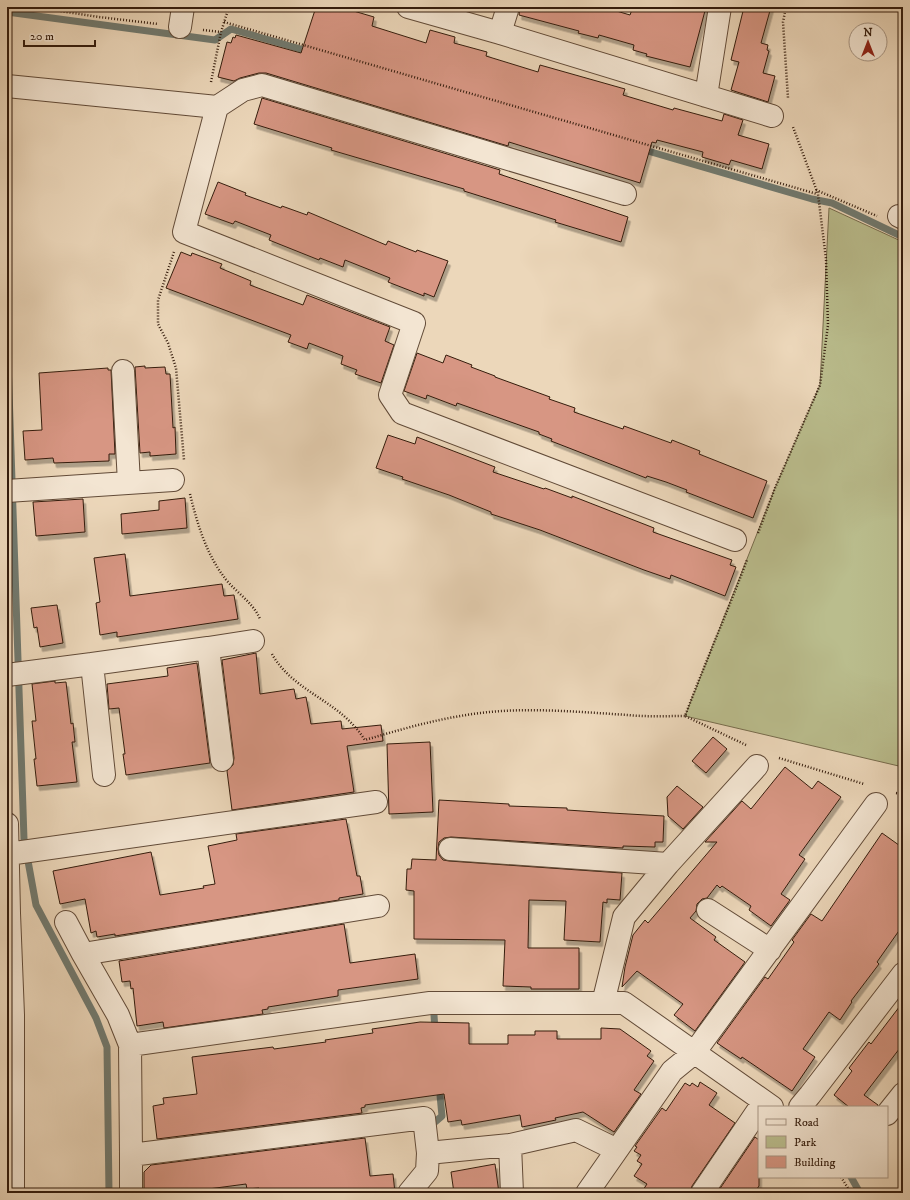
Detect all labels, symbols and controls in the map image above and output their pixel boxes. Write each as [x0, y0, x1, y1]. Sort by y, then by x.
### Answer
scale bar [24, 22, 95, 48]
north arrow [848, 22, 888, 62]
text: N [863, 26, 873, 40]
text: 20 m [30, 29, 54, 44]
legend [758, 1106, 888, 1178]
text: Road [794, 1115, 819, 1130]
text: Park [794, 1135, 816, 1150]
text: Building [794, 1155, 835, 1170]

